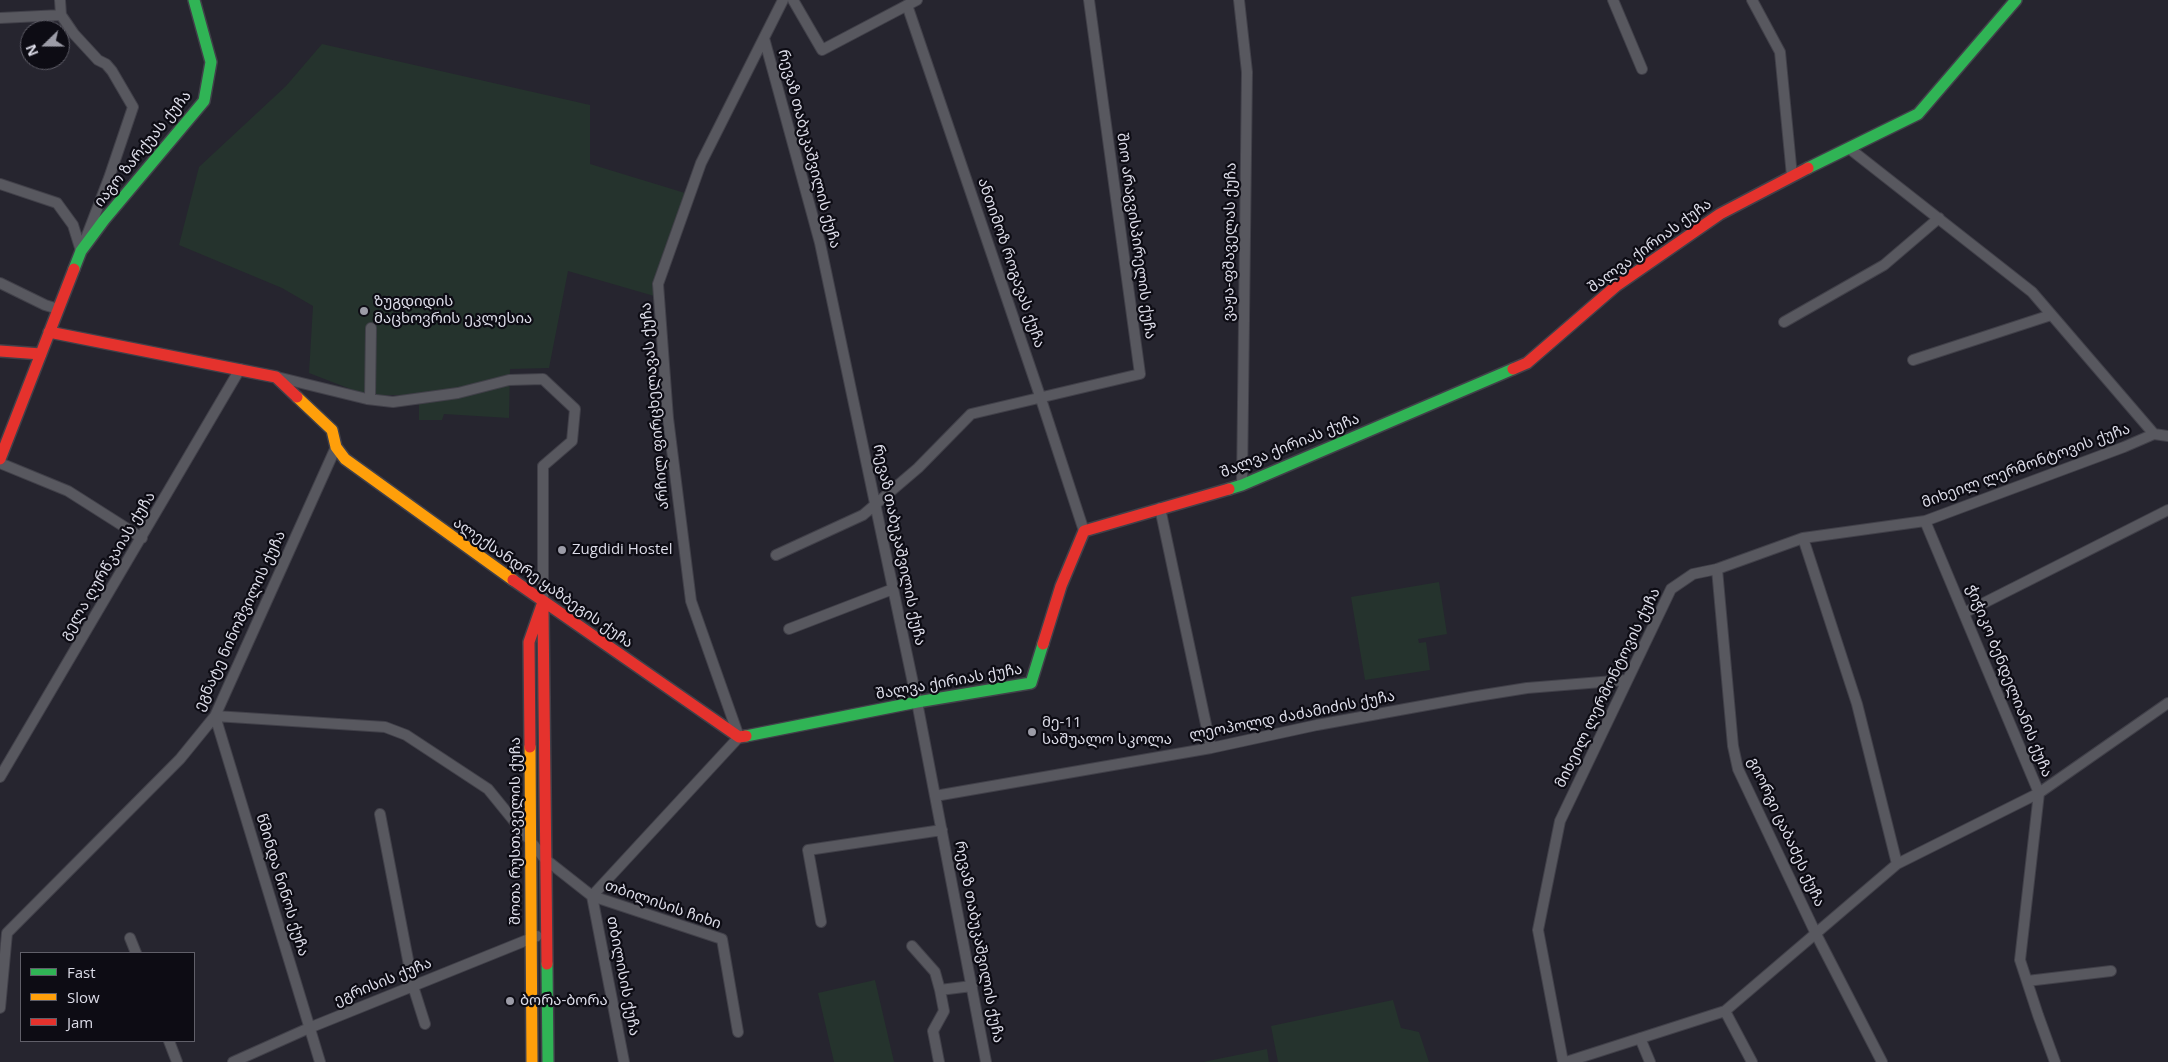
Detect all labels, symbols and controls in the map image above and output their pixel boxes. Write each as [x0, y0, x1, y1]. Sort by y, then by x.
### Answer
north arrow [20, 20, 70, 70]
text: N [21, 42, 43, 59]
street label: რევაზ თაბუკაშვილის ქუჩა [774, 48, 844, 250]
street label: იაგო ზარქუას ქუჩა [91, 87, 195, 211]
street label: შიო არაგვისპირელის ქუჩა [1113, 132, 1159, 340]
street label: ვაჟა-ფშაველას ქუჩა [1220, 162, 1240, 322]
street label: ანთიმოზ როგავას ქუჩა [973, 176, 1049, 350]
street label: შალვა ქირიას ქუჩა [1585, 195, 1715, 297]
place label: ზუგდიდის მაცხოვრის ეკლესია [374, 293, 532, 328]
street label: არჩილ ფირცხელავას ქუჩა [637, 302, 673, 510]
marker: ზუგდიდის მაცხოვრის ეკლესია [358, 305, 370, 317]
street label: შალვა ქირიას ქუჩა [1218, 410, 1362, 482]
street label: მიხეილ ლერმონტოვის ქუჩა [1919, 420, 2133, 512]
street label: რევაზ თაბუკაშვილის ქუჩა [869, 443, 929, 647]
street label: გელა ღურწკაიას ქუჩა [56, 488, 160, 644]
street label: ალექსანდრე ყაზბეგის ქუჩა [450, 514, 636, 652]
street label: ეგნატე ნინოშვილის ქუჩა [190, 528, 290, 714]
place label: Zugdidi Hostel [572, 541, 673, 559]
marker: Zugdidi Hostel [556, 544, 568, 556]
street label: ჭიჭიკო ბენდელიანის ქუჩა [1962, 582, 2056, 780]
street label: მიხეილ ლერმონტოვის ქუჩა [1552, 585, 1664, 791]
street label: შალვა ქირიას ქუჩა [874, 660, 1024, 704]
street label: ლეოპოლდ ძაძამიძის ქუჩა [1188, 687, 1396, 745]
place label: მე-11 საშუალო სკოლა [1042, 714, 1172, 749]
marker: მე-11 საშუალო სკოლა [1026, 726, 1038, 738]
street label: შოთა რუსთაველის ქუჩა [507, 737, 525, 925]
street label: გიორგი ცაბაძეს ქუჩა [1743, 754, 1829, 910]
street label: წმინდა ნინოს ქუჩა [252, 812, 312, 958]
street label: რევაზ თაბუკაშვილის ქუჩა [951, 840, 1007, 1044]
street label: თბილისის ჩიხი [603, 877, 723, 933]
street label: თბილისის ქუჩა [603, 915, 643, 1037]
legend [20, 952, 195, 1042]
street label: ეგრისის ქუჩა [332, 954, 434, 1010]
text: Fast [67, 962, 96, 982]
text: Slow [67, 987, 100, 1007]
place label: ბორა-ბორა [520, 992, 608, 1010]
marker: ბორა-ბორა [504, 995, 516, 1007]
text: Jam [67, 1012, 93, 1032]

